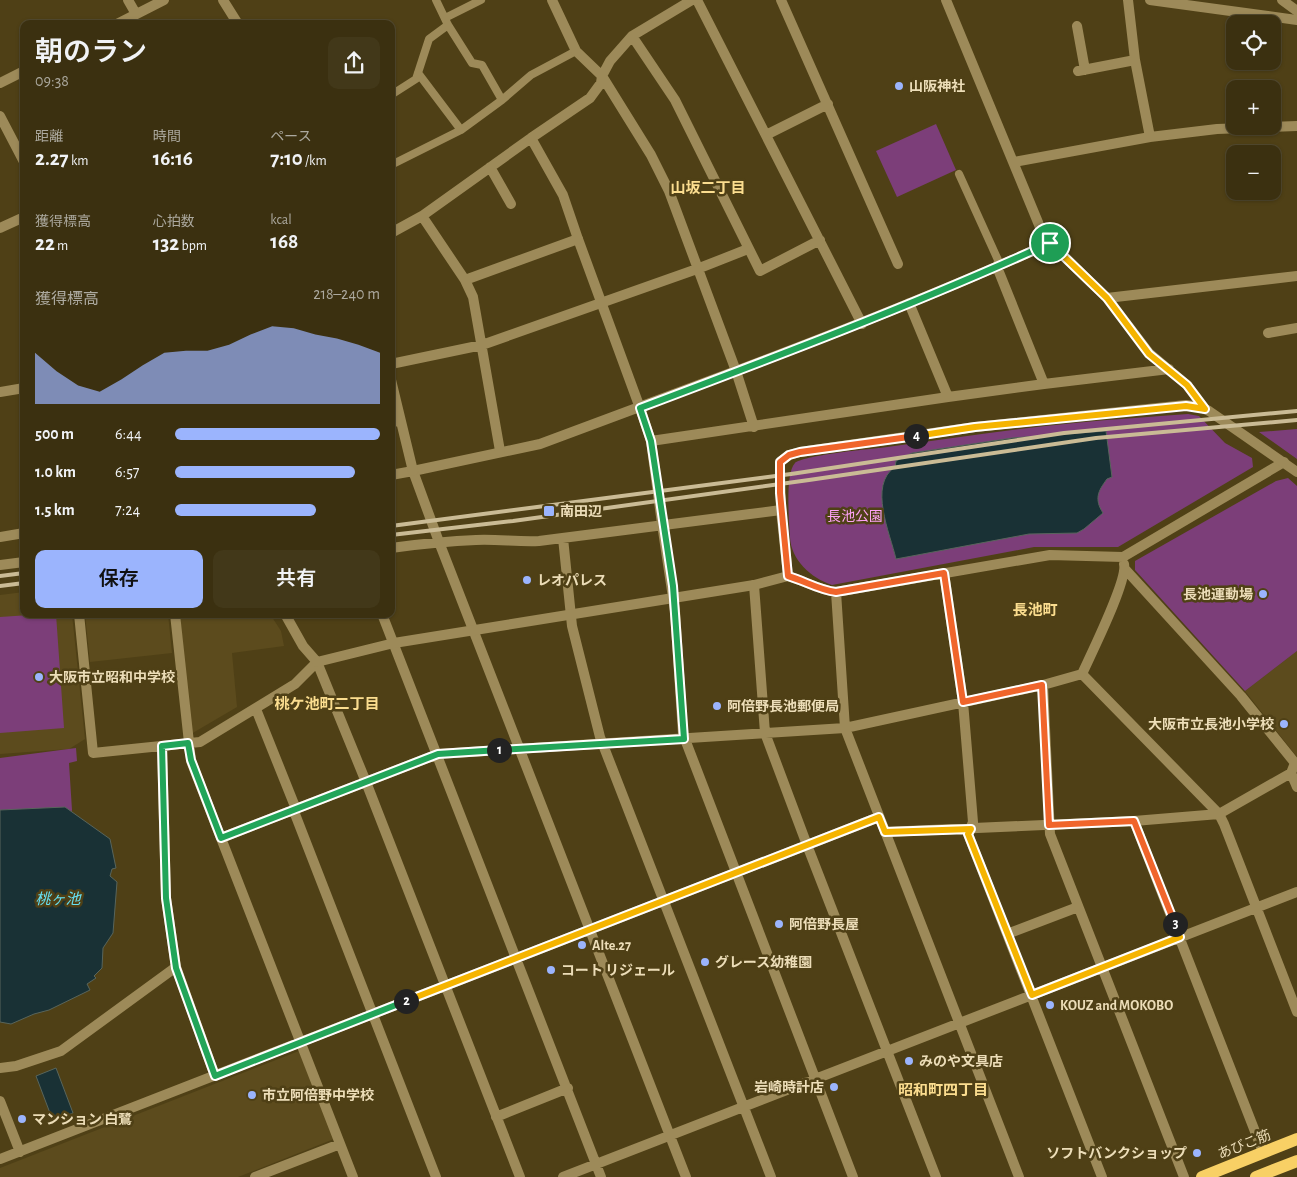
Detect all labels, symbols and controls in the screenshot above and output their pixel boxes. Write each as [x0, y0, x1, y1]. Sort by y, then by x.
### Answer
map controls [1226, 15, 1281, 200]
button: locate [1226, 15, 1281, 70]
button: share [328, 37, 380, 89]
text: 朝のラン [35, 39, 147, 67]
text: 09:38 [35, 73, 69, 89]
place label: 山阪神社 [909, 78, 965, 94]
marker: 山阪神社 [893, 80, 905, 92]
button: + [1226, 80, 1281, 135]
text: 距離 [35, 130, 63, 144]
text: 時間 [153, 130, 181, 144]
text: ペース [270, 130, 312, 144]
button: − [1226, 145, 1281, 200]
text: 2.27 [35, 148, 69, 169]
text: 16:16 [153, 148, 193, 169]
text: 7:10 [270, 148, 303, 169]
text: km [69, 154, 89, 168]
text: /km [303, 154, 327, 168]
district label: 山坂二丁目 [670, 180, 746, 196]
text: kcal [270, 213, 292, 227]
text: 獲得標高 [35, 215, 91, 229]
text: 心拍数 [153, 215, 195, 229]
pin [1029, 222, 1071, 264]
icon: arrive [1036, 229, 1064, 257]
text: 168 [270, 231, 298, 252]
text: 22 [35, 233, 55, 254]
text: 132 [153, 233, 179, 254]
text: m [55, 239, 68, 253]
text: bpm [179, 239, 207, 253]
text: 218–240 m [313, 286, 380, 302]
text: 獲得標高 [35, 291, 99, 307]
pin: 4 [904, 424, 928, 448]
text: 500 m [35, 426, 74, 442]
text: 6:44 [115, 426, 142, 442]
text: 4 [913, 429, 920, 443]
text: 1.0 km [35, 464, 76, 480]
text: 6:57 [115, 464, 140, 480]
text: 1.5 km [35, 502, 75, 518]
text: 7:24 [115, 502, 140, 518]
marker: 南田辺 [542, 504, 556, 518]
place label: 南田辺 [560, 504, 602, 519]
park label: 長池公園 [827, 509, 883, 524]
button: 保存 [35, 550, 203, 608]
button: 共有 [213, 550, 380, 608]
place label: レオパレス [537, 573, 607, 588]
marker: レオパレス [521, 574, 533, 586]
place label: 長池運動場 [1183, 587, 1253, 602]
marker: 長池運動場 [1257, 588, 1269, 600]
district label: 長池町 [1012, 602, 1058, 618]
place label: 大阪市立昭和中学校 [49, 670, 175, 685]
marker: 大阪市立昭和中学校 [33, 671, 45, 683]
district label: 桃ケ池町二丁目 [274, 696, 380, 712]
place label: 阿倍野長池郵便局 [727, 699, 839, 714]
marker: 阿倍野長池郵便局 [711, 700, 723, 712]
place label: 大阪市立長池小学校 [1148, 717, 1274, 732]
marker: 大阪市立長池小学校 [1278, 718, 1290, 730]
pin: 1 [486, 738, 512, 762]
text: 1 [497, 743, 502, 757]
water label: 桃ヶ池 [35, 891, 82, 907]
pin: 3 [1162, 912, 1188, 936]
place label: 阿倍野長屋 [789, 917, 859, 932]
text: 3 [1172, 917, 1179, 931]
marker: 阿倍野長屋 [773, 918, 785, 930]
marker: Alte.27 [576, 939, 588, 951]
place label: Alte.27 [592, 939, 631, 953]
place label: グレース幼稚園 [715, 954, 812, 970]
marker: グレース幼稚園 [699, 956, 711, 968]
place label: コート リジェール [561, 963, 675, 978]
marker: コート リジェール [545, 964, 557, 976]
pin: 2 [394, 988, 418, 1014]
text: 2 [403, 994, 410, 1008]
marker: KOUZ and MOKOBO [1044, 999, 1056, 1011]
place label: KOUZ and MOKOBO [1060, 999, 1173, 1013]
place label: みのや文具店 [919, 1054, 1003, 1069]
marker: みのや文具店 [903, 1055, 915, 1067]
place label: 岩崎時計店 [754, 1080, 824, 1095]
marker: 岩崎時計店 [828, 1081, 840, 1093]
district label: 昭和町四丁目 [898, 1082, 988, 1098]
place label: 市立阿倍野中学校 [262, 1088, 374, 1103]
marker: 市立阿倍野中学校 [246, 1089, 258, 1101]
place label: マンション 白鷺 [32, 1112, 132, 1127]
marker: マンション 白鷺 [16, 1113, 28, 1125]
street label: あびこ筋 [1215, 1126, 1273, 1162]
place label: ソフトバンクショップ [1046, 1146, 1187, 1161]
marker: ソフトバンクショップ [1191, 1147, 1203, 1159]

